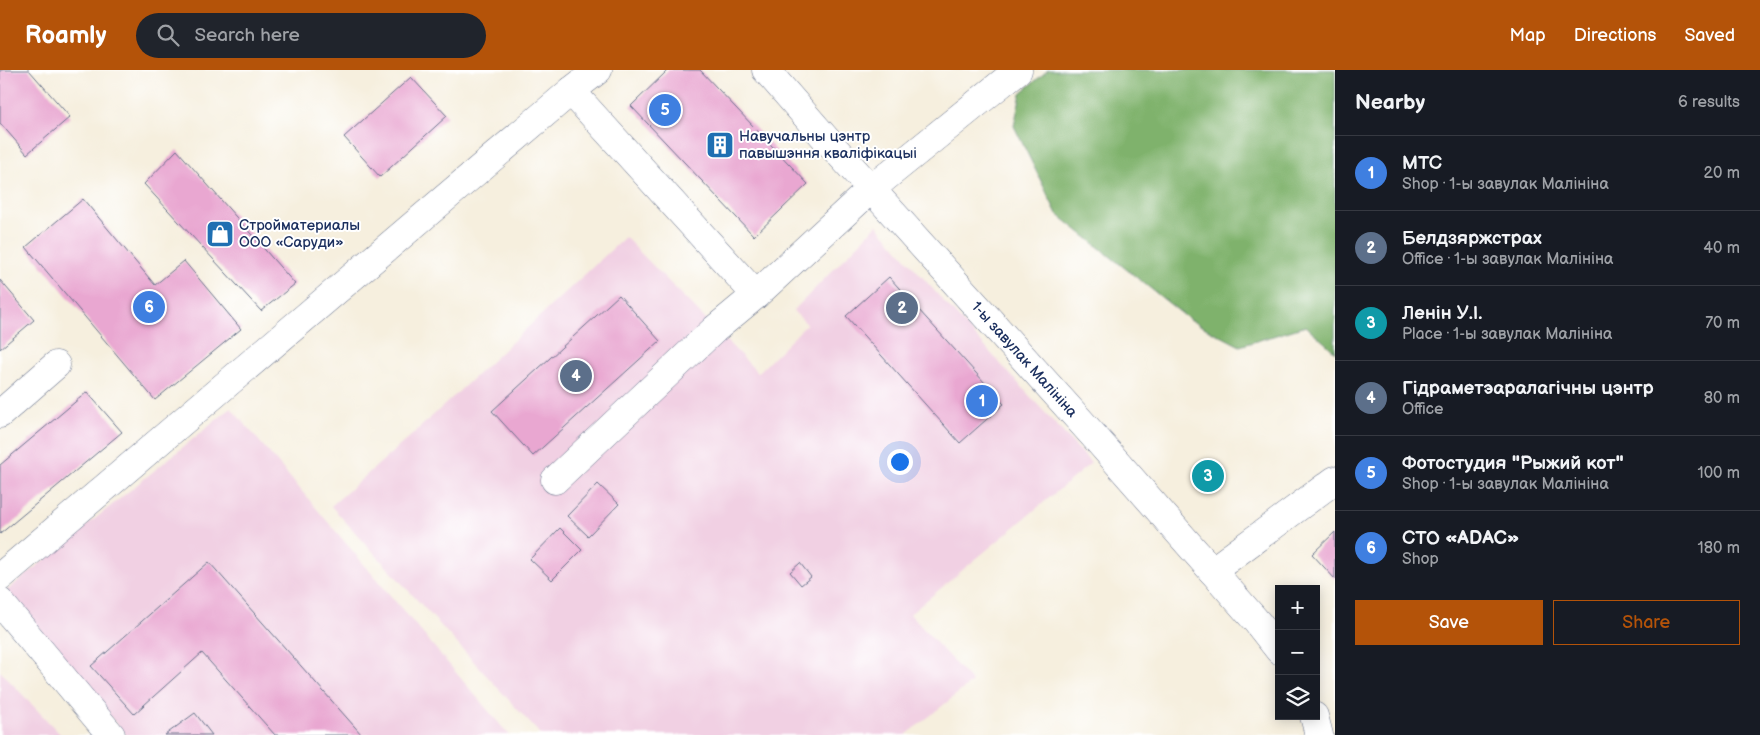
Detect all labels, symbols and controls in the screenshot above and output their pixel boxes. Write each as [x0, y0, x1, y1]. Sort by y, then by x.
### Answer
search box [136, 13, 486, 58]
text: Roamly [25, 21, 106, 50]
icon: search [154, 21, 182, 49]
text: Search here [194, 24, 300, 47]
text: Map [1510, 25, 1546, 46]
text: Directions [1574, 25, 1656, 46]
text: Saved [1684, 25, 1735, 46]
text: Nearby [1355, 90, 1425, 115]
pin: 5 [649, 91, 681, 129]
text: 6 results [1678, 93, 1740, 112]
place label: Навучальны цэнтр павышэння кваліфікацыі [739, 127, 917, 163]
building icon: Навучальны цэнтр павышэння кваліфікацыі [705, 130, 735, 160]
text: МТС [1402, 152, 1442, 175]
text: 1 [1368, 164, 1374, 183]
text: 20 m [1704, 164, 1740, 183]
text: Shop · 1-ы завулак Малініна [1402, 175, 1609, 194]
place label: Стройматериалы ООО «Саруди» [239, 216, 360, 252]
shop icon: Стройматериалы ООО «Саруди» [205, 219, 235, 249]
text: Белдзяржстрах [1402, 227, 1542, 250]
text: 2 [1366, 239, 1376, 258]
text: 40 m [1703, 239, 1740, 258]
text: Office · 1-ы завулак Малініна [1402, 250, 1614, 269]
pin: 6 [133, 288, 165, 326]
pin: 2 [886, 289, 918, 327]
street label: 1-ы завулак Малініна [967, 296, 1081, 420]
text: Ленін У.І. [1402, 302, 1482, 325]
text: 3 [1366, 314, 1376, 333]
text: 70 m [1705, 314, 1740, 333]
text: Place · 1-ы завулак Малініна [1402, 325, 1613, 344]
pin: 4 [560, 357, 592, 395]
text: Гідраметэаралагічны цэнтр [1402, 377, 1654, 400]
pin: 1 [966, 382, 998, 420]
text: 4 [1366, 389, 1376, 408]
text: 80 m [1704, 389, 1740, 408]
text: Office [1402, 400, 1444, 419]
your location [887, 449, 913, 475]
text: Фотостудия "Рыжий кот" [1402, 452, 1624, 475]
pin: 3 [1192, 457, 1224, 495]
text: 5 [1366, 464, 1376, 483]
text: 100 m [1697, 464, 1740, 483]
text: Shop · 1-ы завулак Малініна [1402, 475, 1609, 494]
text: СТО «ADAC» [1402, 527, 1519, 550]
text: 6 [1366, 539, 1376, 558]
text: 180 m [1698, 539, 1740, 558]
text: Shop [1402, 550, 1439, 569]
map controls [1275, 585, 1320, 720]
button: + [1275, 585, 1320, 630]
button: Save [1355, 600, 1543, 645]
button: Share [1553, 600, 1740, 645]
button: − [1275, 630, 1320, 675]
button: layers [1275, 675, 1320, 720]

